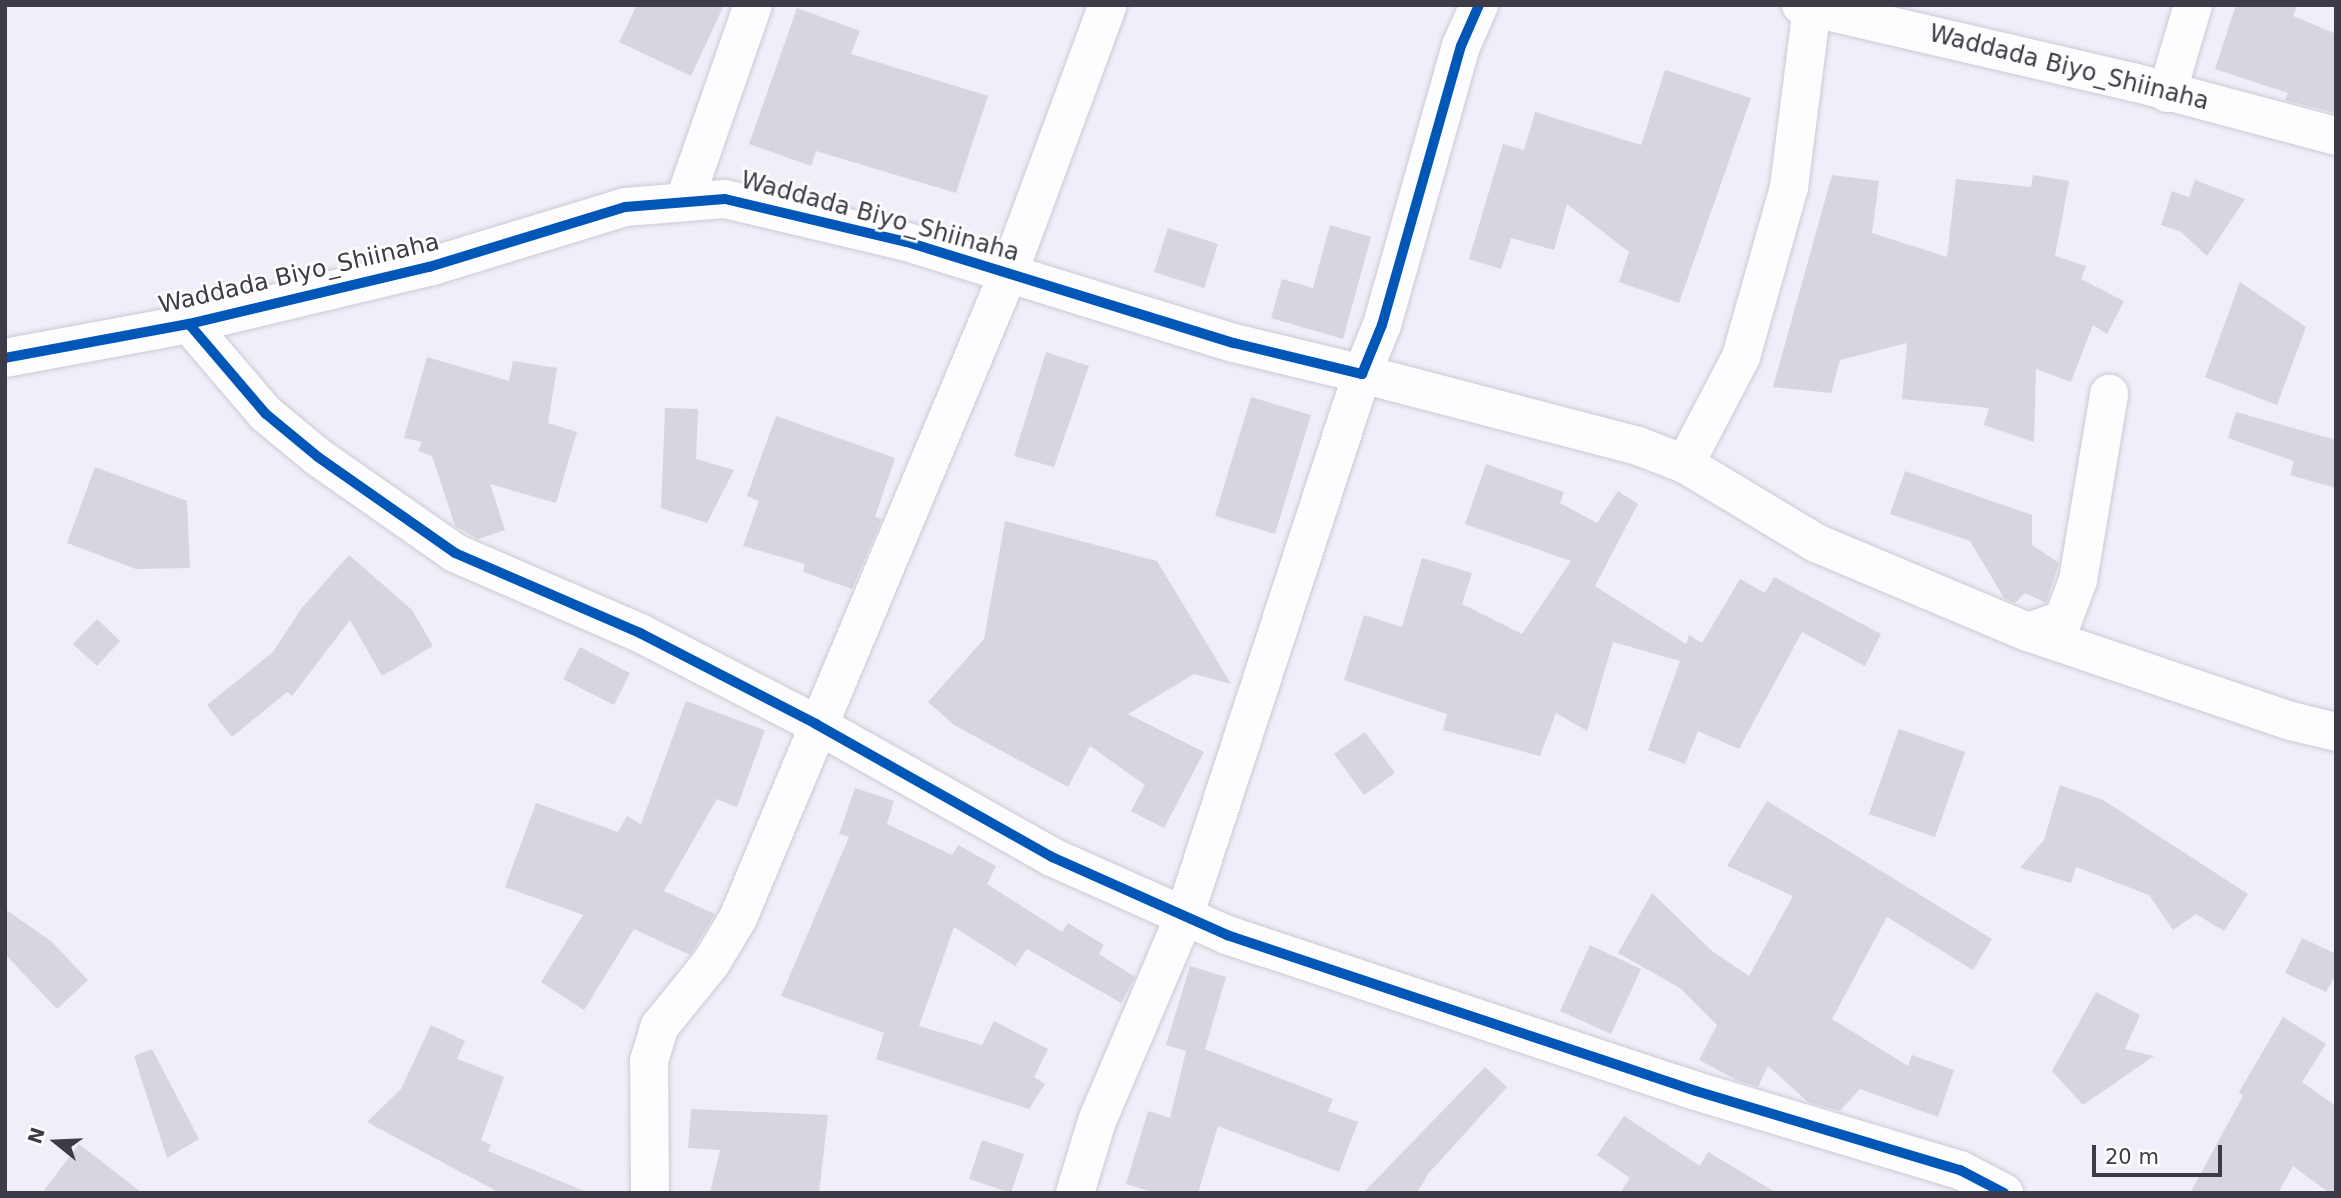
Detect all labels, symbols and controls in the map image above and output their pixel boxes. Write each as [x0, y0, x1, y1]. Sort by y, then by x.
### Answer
street label: Waddada Biyo_Shiinaha [1926, 19, 2212, 117]
street label: Waddada Biyo_Shiinaha [738, 166, 1022, 268]
street label: Waddada Biyo_Shiinaha [156, 228, 442, 320]
north arrow [21, 1107, 91, 1177]
text: N [23, 1125, 49, 1146]
scale bar [2096, 1132, 2226, 1176]
text: 20 m [2105, 1145, 2159, 1169]

